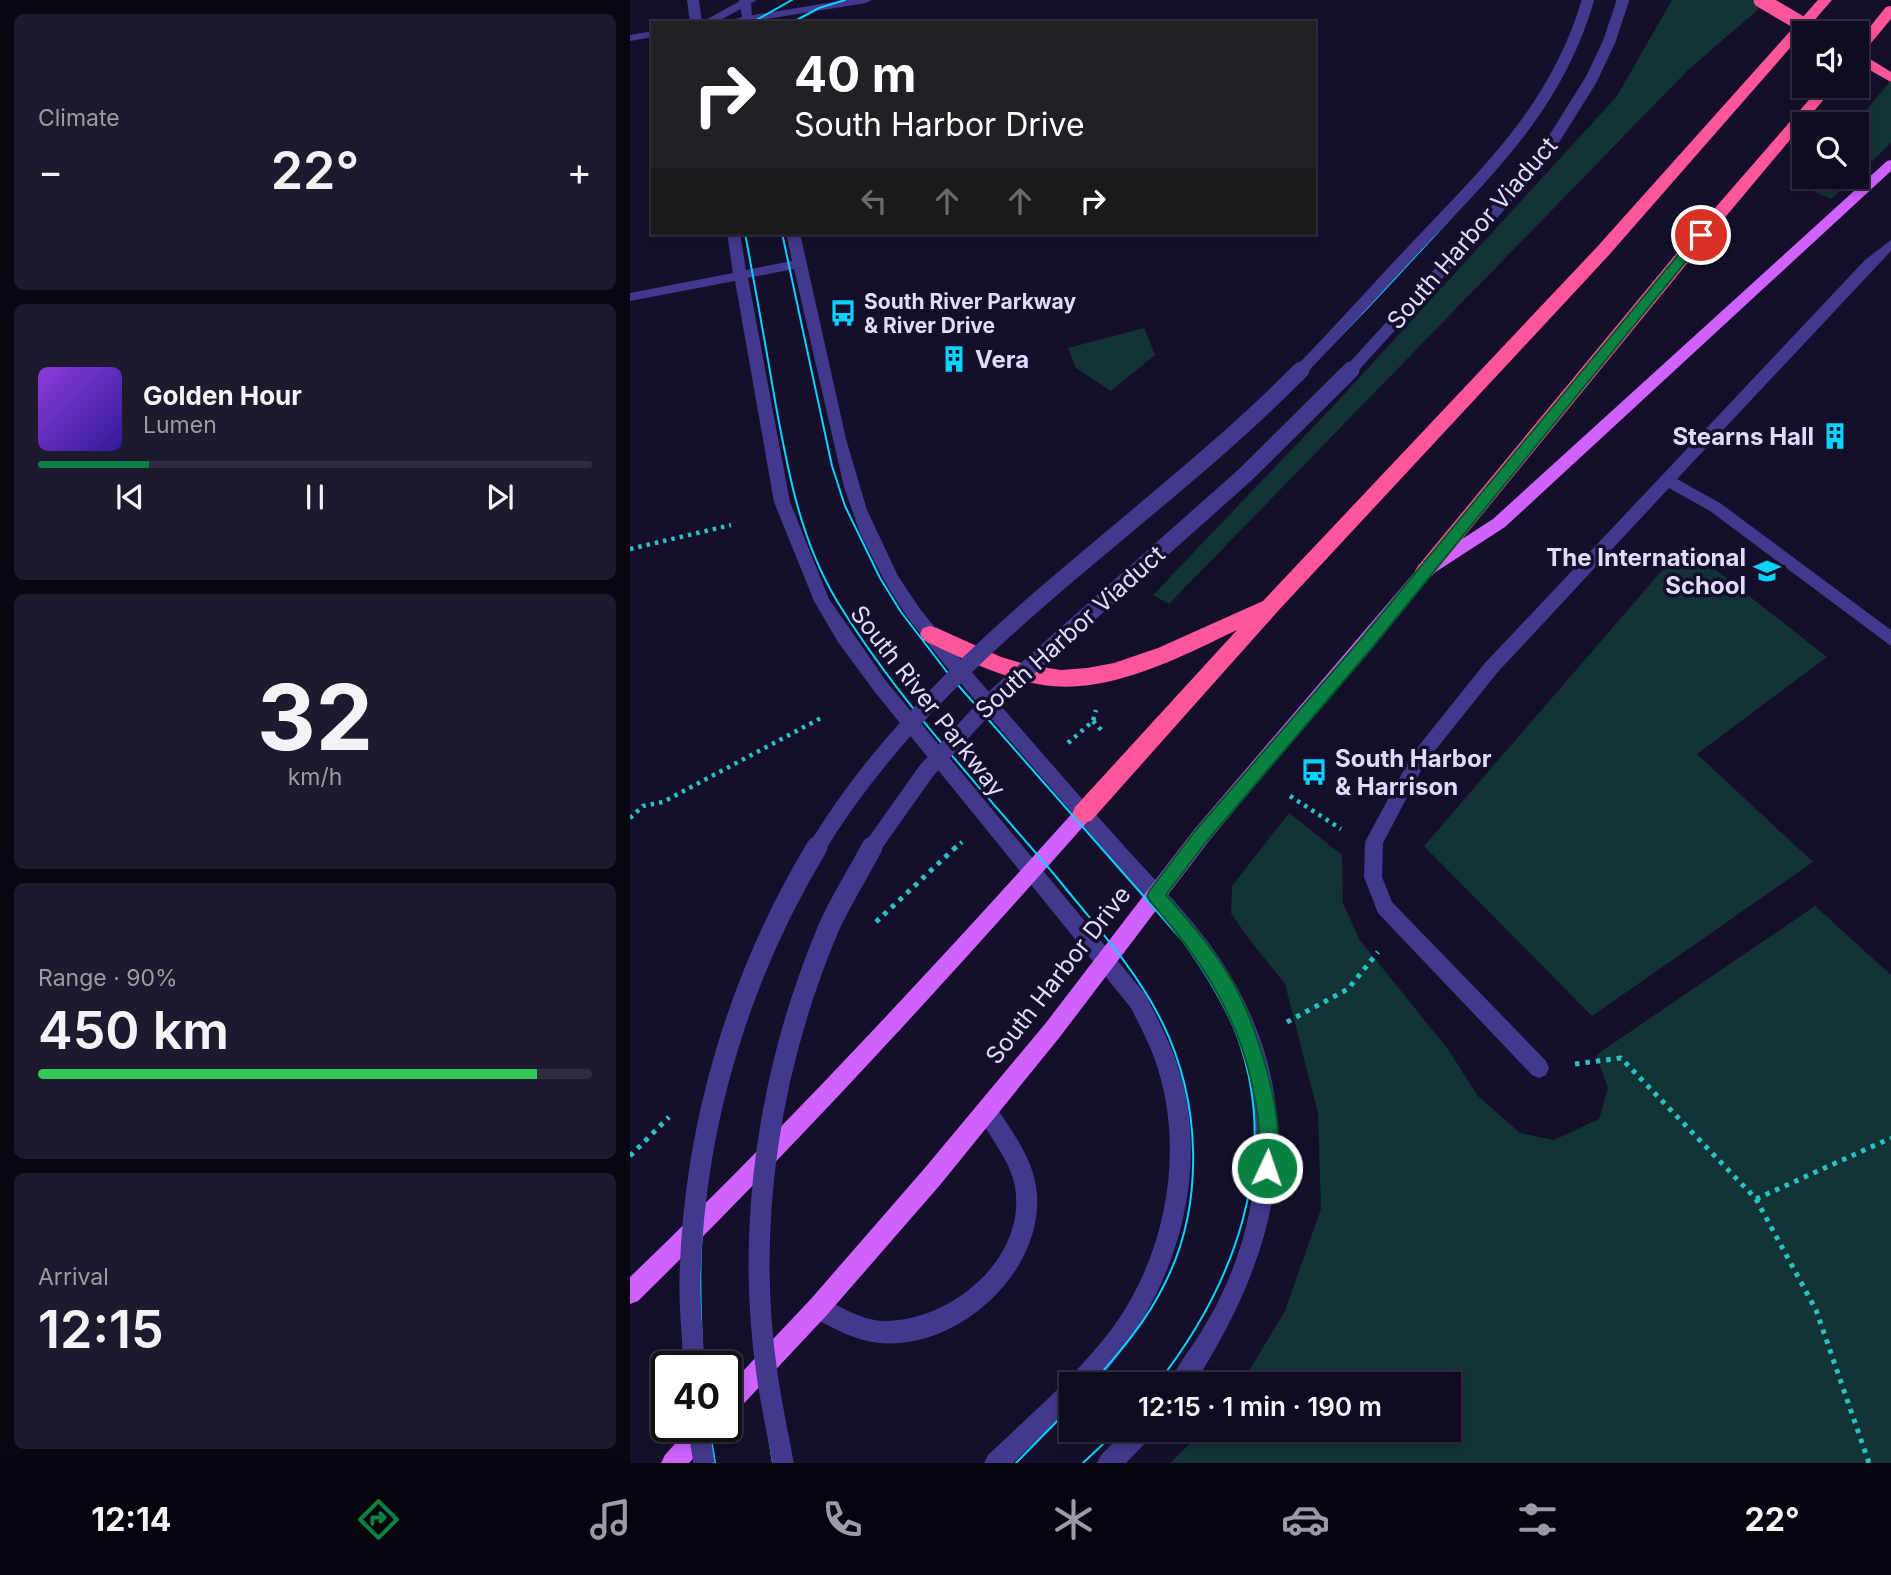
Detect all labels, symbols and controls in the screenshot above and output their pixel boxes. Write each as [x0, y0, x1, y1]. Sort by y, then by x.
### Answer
map controls [1792, 21, 1869, 189]
button: sound [1792, 21, 1869, 98]
text: 40 m [794, 45, 917, 104]
icon: right [679, 49, 770, 140]
text: Climate [38, 104, 120, 132]
text: South Harbor Drive [794, 105, 1085, 144]
button: search [1792, 112, 1869, 189]
street label: South Harbor Viaduct [1381, 131, 1563, 335]
text: 22° [271, 139, 359, 202]
text: − [38, 148, 63, 194]
text: + [567, 148, 592, 194]
icon: left [855, 182, 893, 220]
icon: ahead [928, 182, 966, 220]
icon: ahead [1001, 182, 1039, 220]
icon: right [1074, 182, 1112, 220]
pin [1671, 205, 1731, 265]
icon: arrive [1682, 216, 1720, 254]
place label: South River Parkway & River Drive [864, 289, 1076, 338]
bus stop icon: South River Parkway & River Drive [828, 298, 858, 328]
building icon: Vera [939, 344, 969, 374]
place label: Vera [975, 345, 1029, 374]
text: Golden Hour [143, 380, 302, 411]
text: Lumen [143, 411, 217, 439]
building icon: Stearns Hall [1820, 421, 1850, 451]
place label: Stearns Hall [1672, 422, 1814, 451]
icon: previous [111, 478, 149, 516]
icon: pause [296, 478, 334, 516]
icon: next [481, 478, 519, 516]
street label: South Harbor Viaduct [969, 539, 1171, 725]
place label: The International School [1546, 543, 1746, 600]
school or university icon: The International School [1752, 556, 1782, 586]
street label: South River Parkway [844, 600, 1012, 802]
text: 32 [257, 662, 373, 772]
place label: South Harbor & Harrison [1335, 744, 1492, 801]
bus stop icon: South Harbor & Harrison [1299, 757, 1329, 787]
text: km/h [288, 763, 342, 791]
street label: South Harbor Drive [979, 880, 1137, 1070]
text: Range · 90% [38, 964, 178, 992]
text: 450 km [38, 999, 229, 1062]
position arrow [1230, 1131, 1304, 1205]
text: Arrival [38, 1263, 109, 1291]
text: 12:15 [38, 1298, 164, 1361]
speed limit sign: 40 [651, 1351, 742, 1442]
text: 12:15 · 1 min · 190 m [1138, 1391, 1382, 1422]
icon: directions [354, 1495, 403, 1544]
icon: music [586, 1495, 635, 1544]
icon: phone [818, 1495, 867, 1544]
icon: climate [1049, 1495, 1098, 1544]
icon: car [1281, 1495, 1330, 1544]
icon: filters [1513, 1495, 1562, 1544]
text: 12:14 [91, 1500, 171, 1539]
text: 22° [1745, 1500, 1800, 1539]

